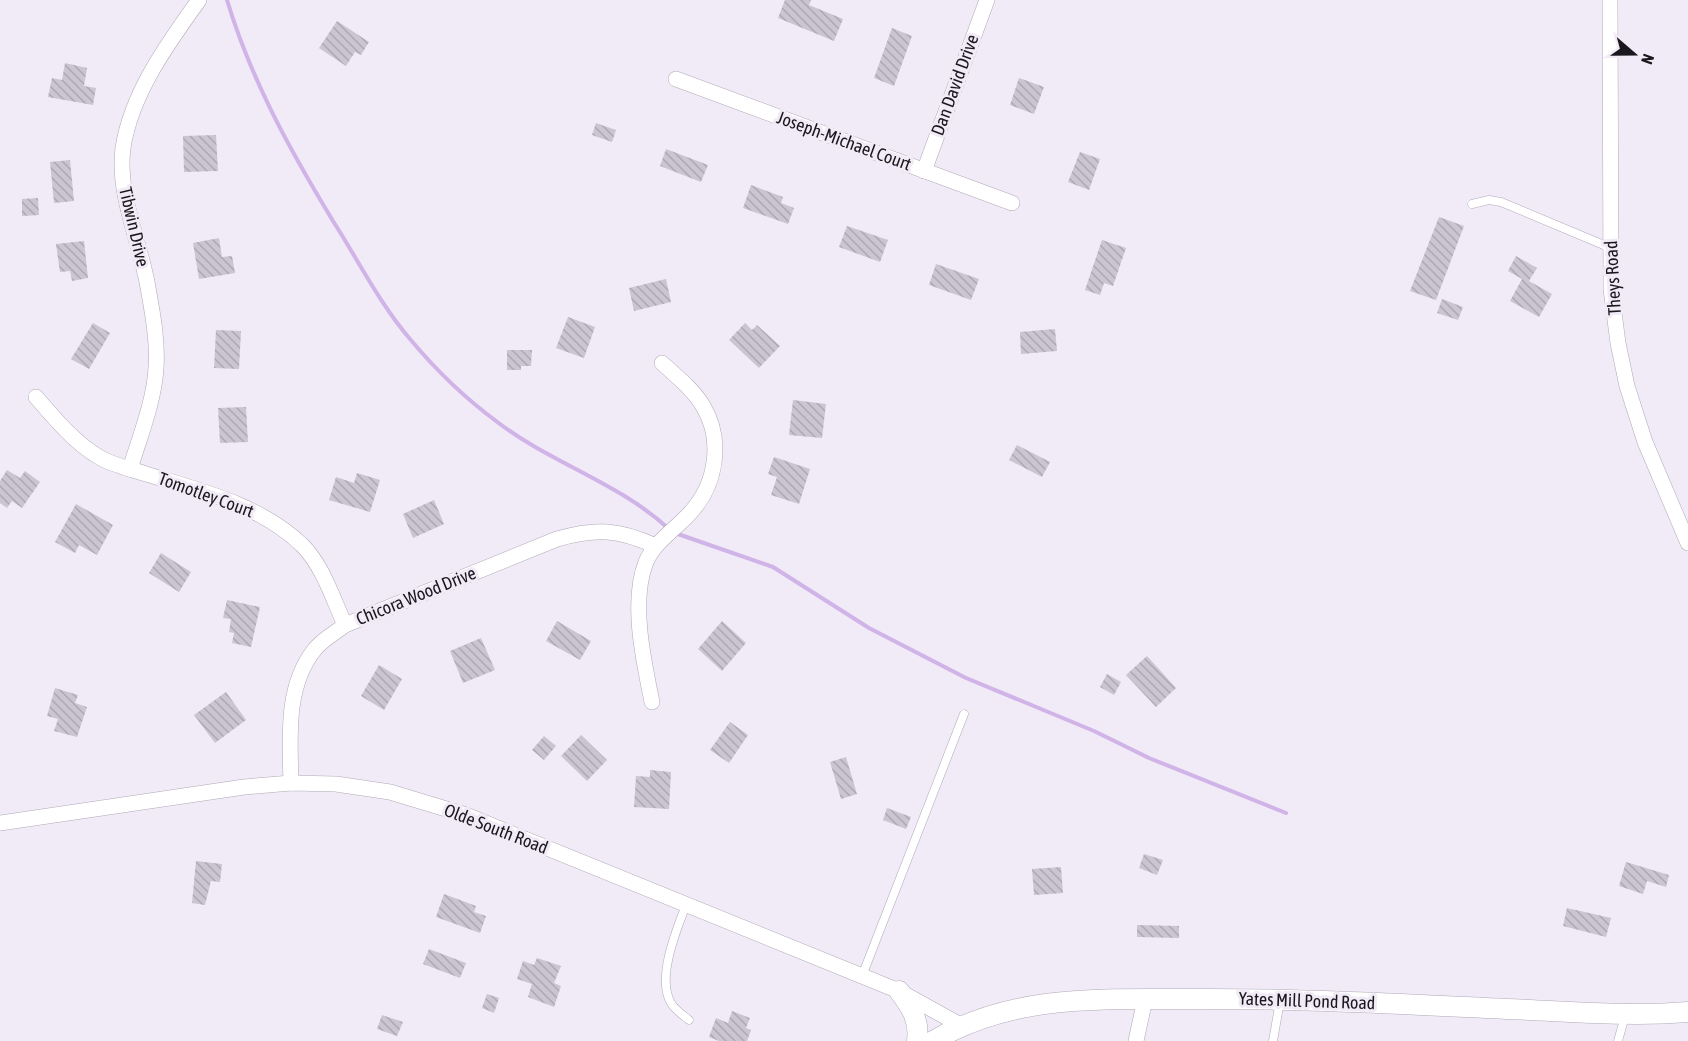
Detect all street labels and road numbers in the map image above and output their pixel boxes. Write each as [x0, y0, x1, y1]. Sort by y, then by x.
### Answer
street label: Dan David Drive [927, 32, 982, 138]
street label: Joseph-Michael Court [774, 106, 914, 175]
street label: Tibwin Drive [115, 185, 154, 269]
street label: Theys Road [1600, 240, 1625, 316]
street label: Tomotley Court [156, 468, 257, 521]
street label: Chicora Wood Drive [353, 562, 479, 629]
street label: Olde South Road [441, 799, 551, 858]
street label: Yates Mill Pond Road [1238, 988, 1376, 1013]

